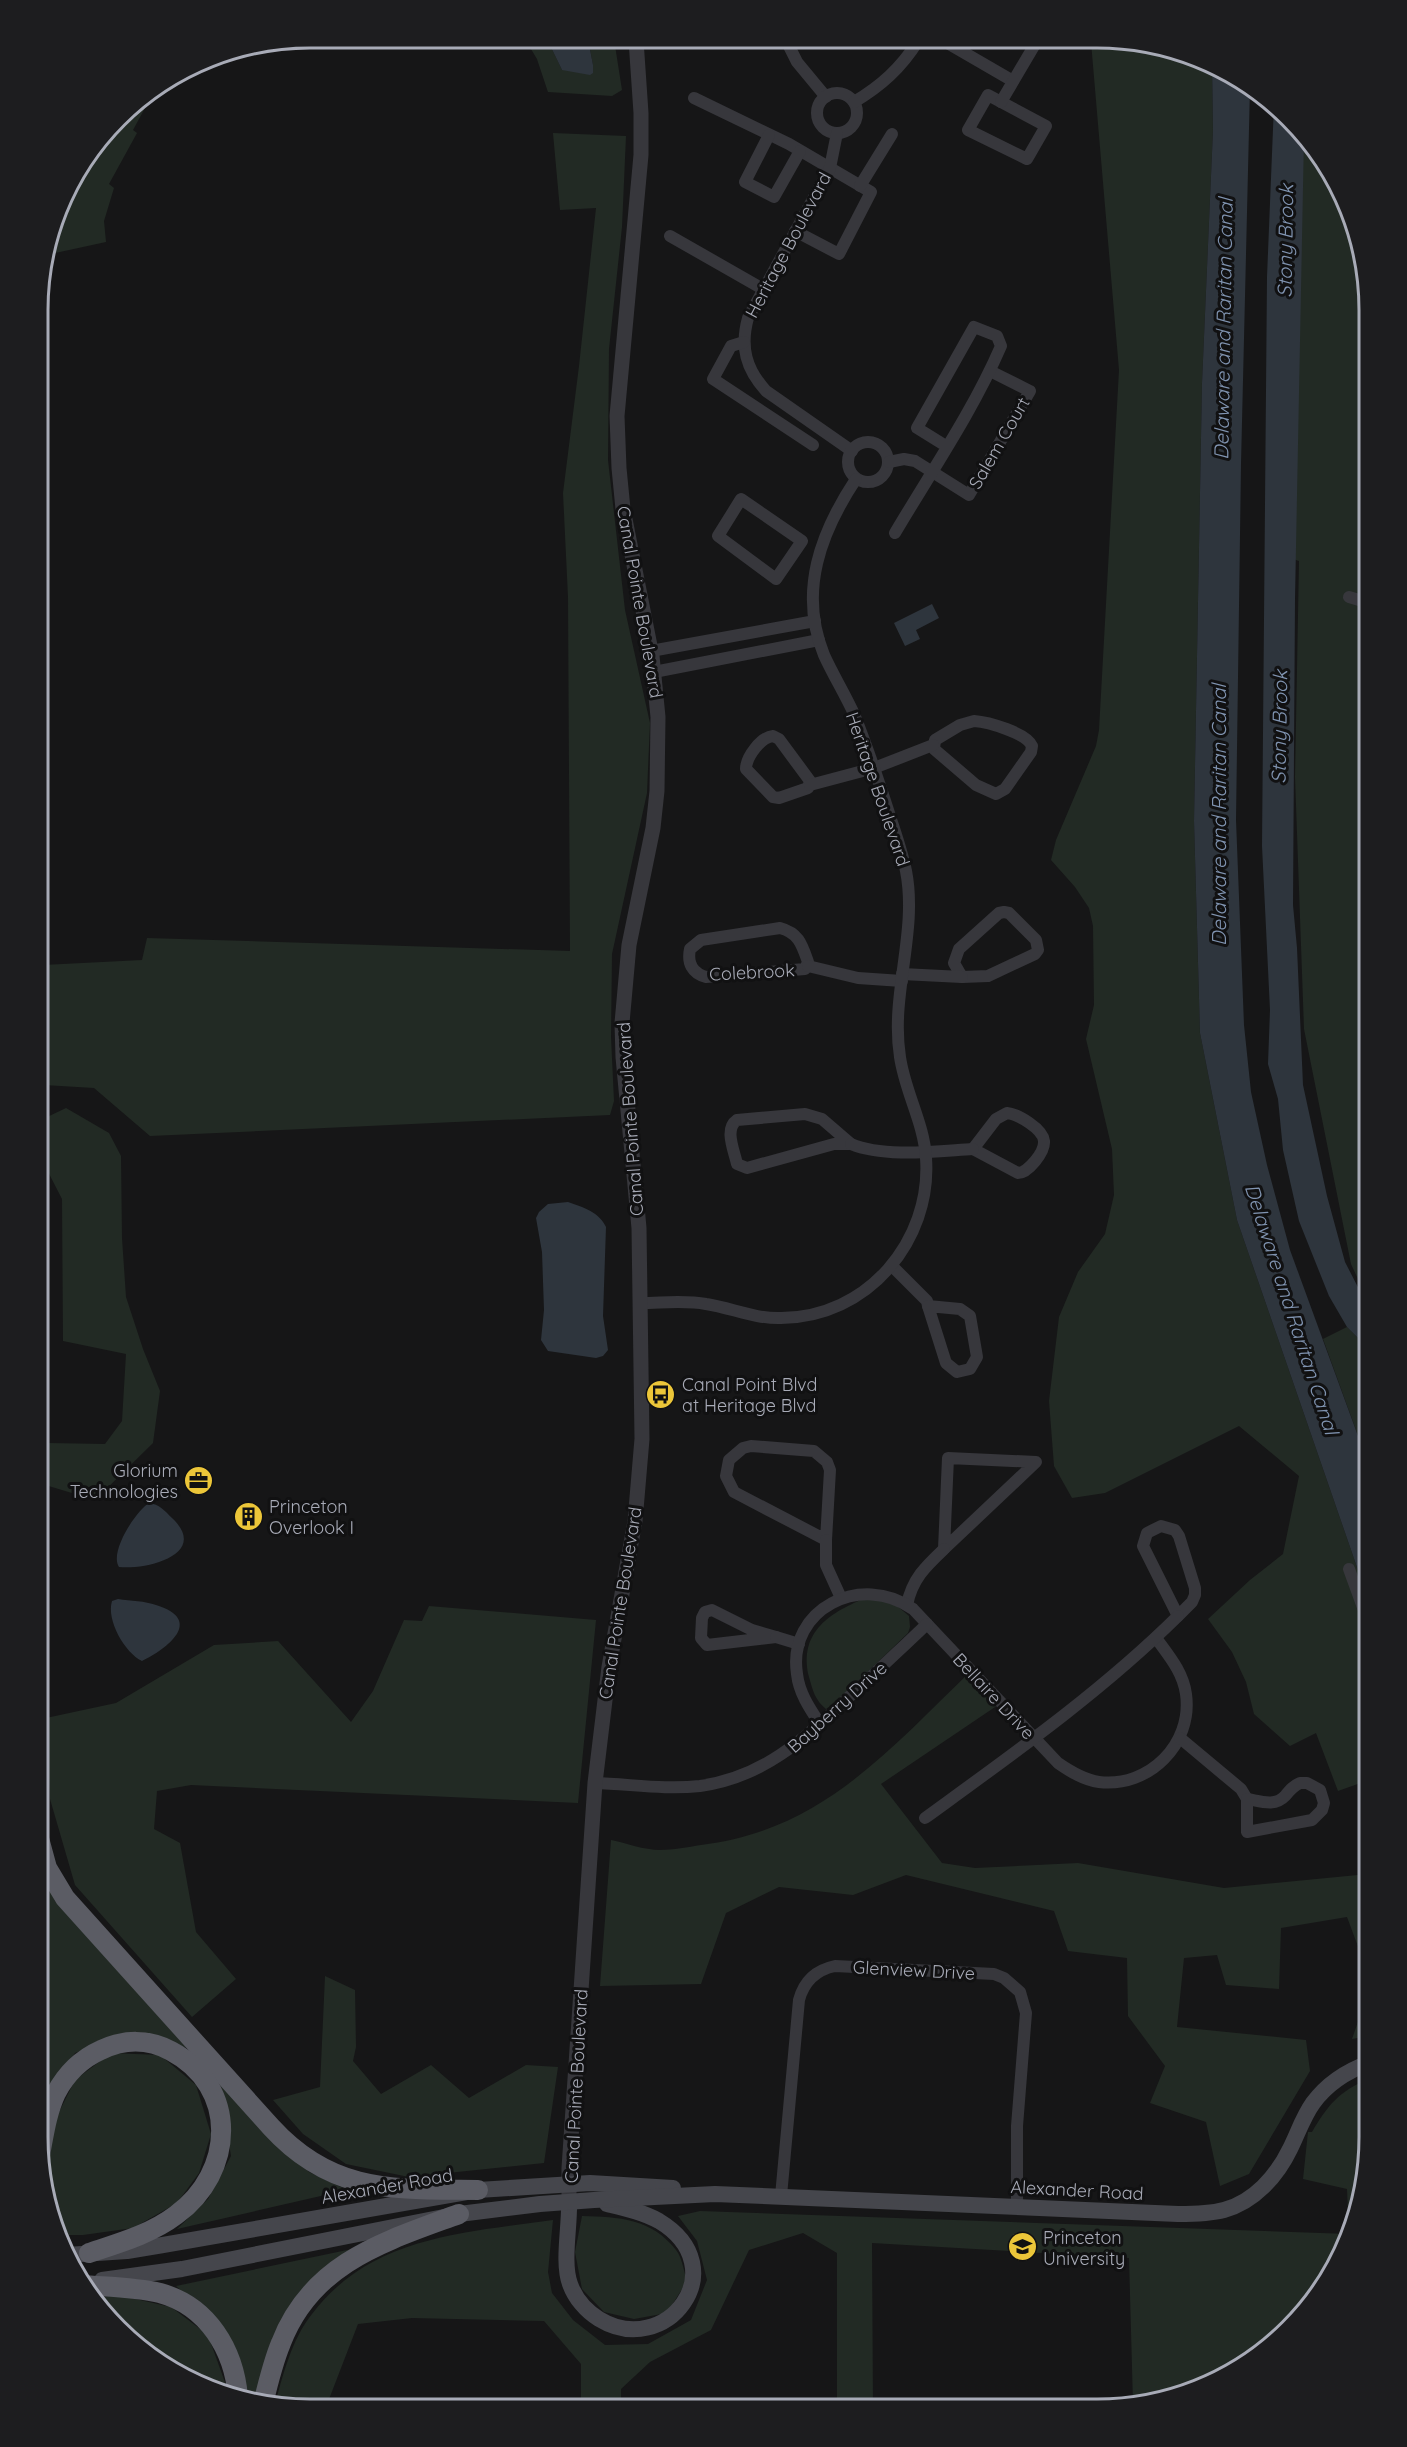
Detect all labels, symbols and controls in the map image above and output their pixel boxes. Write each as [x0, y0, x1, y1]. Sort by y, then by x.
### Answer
street label: Heritage Boulevard [740, 168, 836, 322]
water label: Stony Brook [1272, 182, 1299, 298]
water label: Delaware and Raritan Canal [1208, 195, 1238, 460]
street label: Salem Court [963, 393, 1035, 493]
street label: Canal Pointe Boulevard [612, 504, 668, 700]
water label: Stony Brook [1266, 668, 1293, 784]
water label: Delaware and Raritan Canal [1206, 682, 1231, 946]
street label: Heritage Boulevard [841, 709, 915, 869]
street label: Colebrook [709, 958, 795, 986]
street label: Canal Pointe Boulevard [612, 1021, 648, 1217]
water label: Delaware and Raritan Canal [1240, 1181, 1345, 1440]
place label: Canal Point Blvd at Heritage Blvd [682, 1373, 817, 1417]
bus stop icon: Canal Point Blvd at Heritage Blvd [645, 1378, 677, 1410]
place label: Glorium Technologies [70, 1459, 178, 1503]
office icon: Glorium Technologies [183, 1464, 215, 1496]
place label: Princeton Overlook I [269, 1495, 354, 1539]
building icon: Princeton Overlook I [232, 1500, 264, 1532]
street label: Canal Pointe Boulevard [593, 1505, 647, 1701]
street label: Bellaire Drive [948, 1648, 1040, 1744]
street label: Bayberry Drive [782, 1656, 892, 1758]
street label: Glenview Drive [852, 1955, 976, 1985]
street label: Canal Pointe Boulevard [559, 1988, 593, 2184]
street label: Alexander Road [319, 2163, 455, 2209]
street label: Alexander Road [1010, 2175, 1144, 2205]
place label: Princeton University [1043, 2226, 1125, 2270]
school or university icon: Princeton University [1006, 2231, 1038, 2263]

